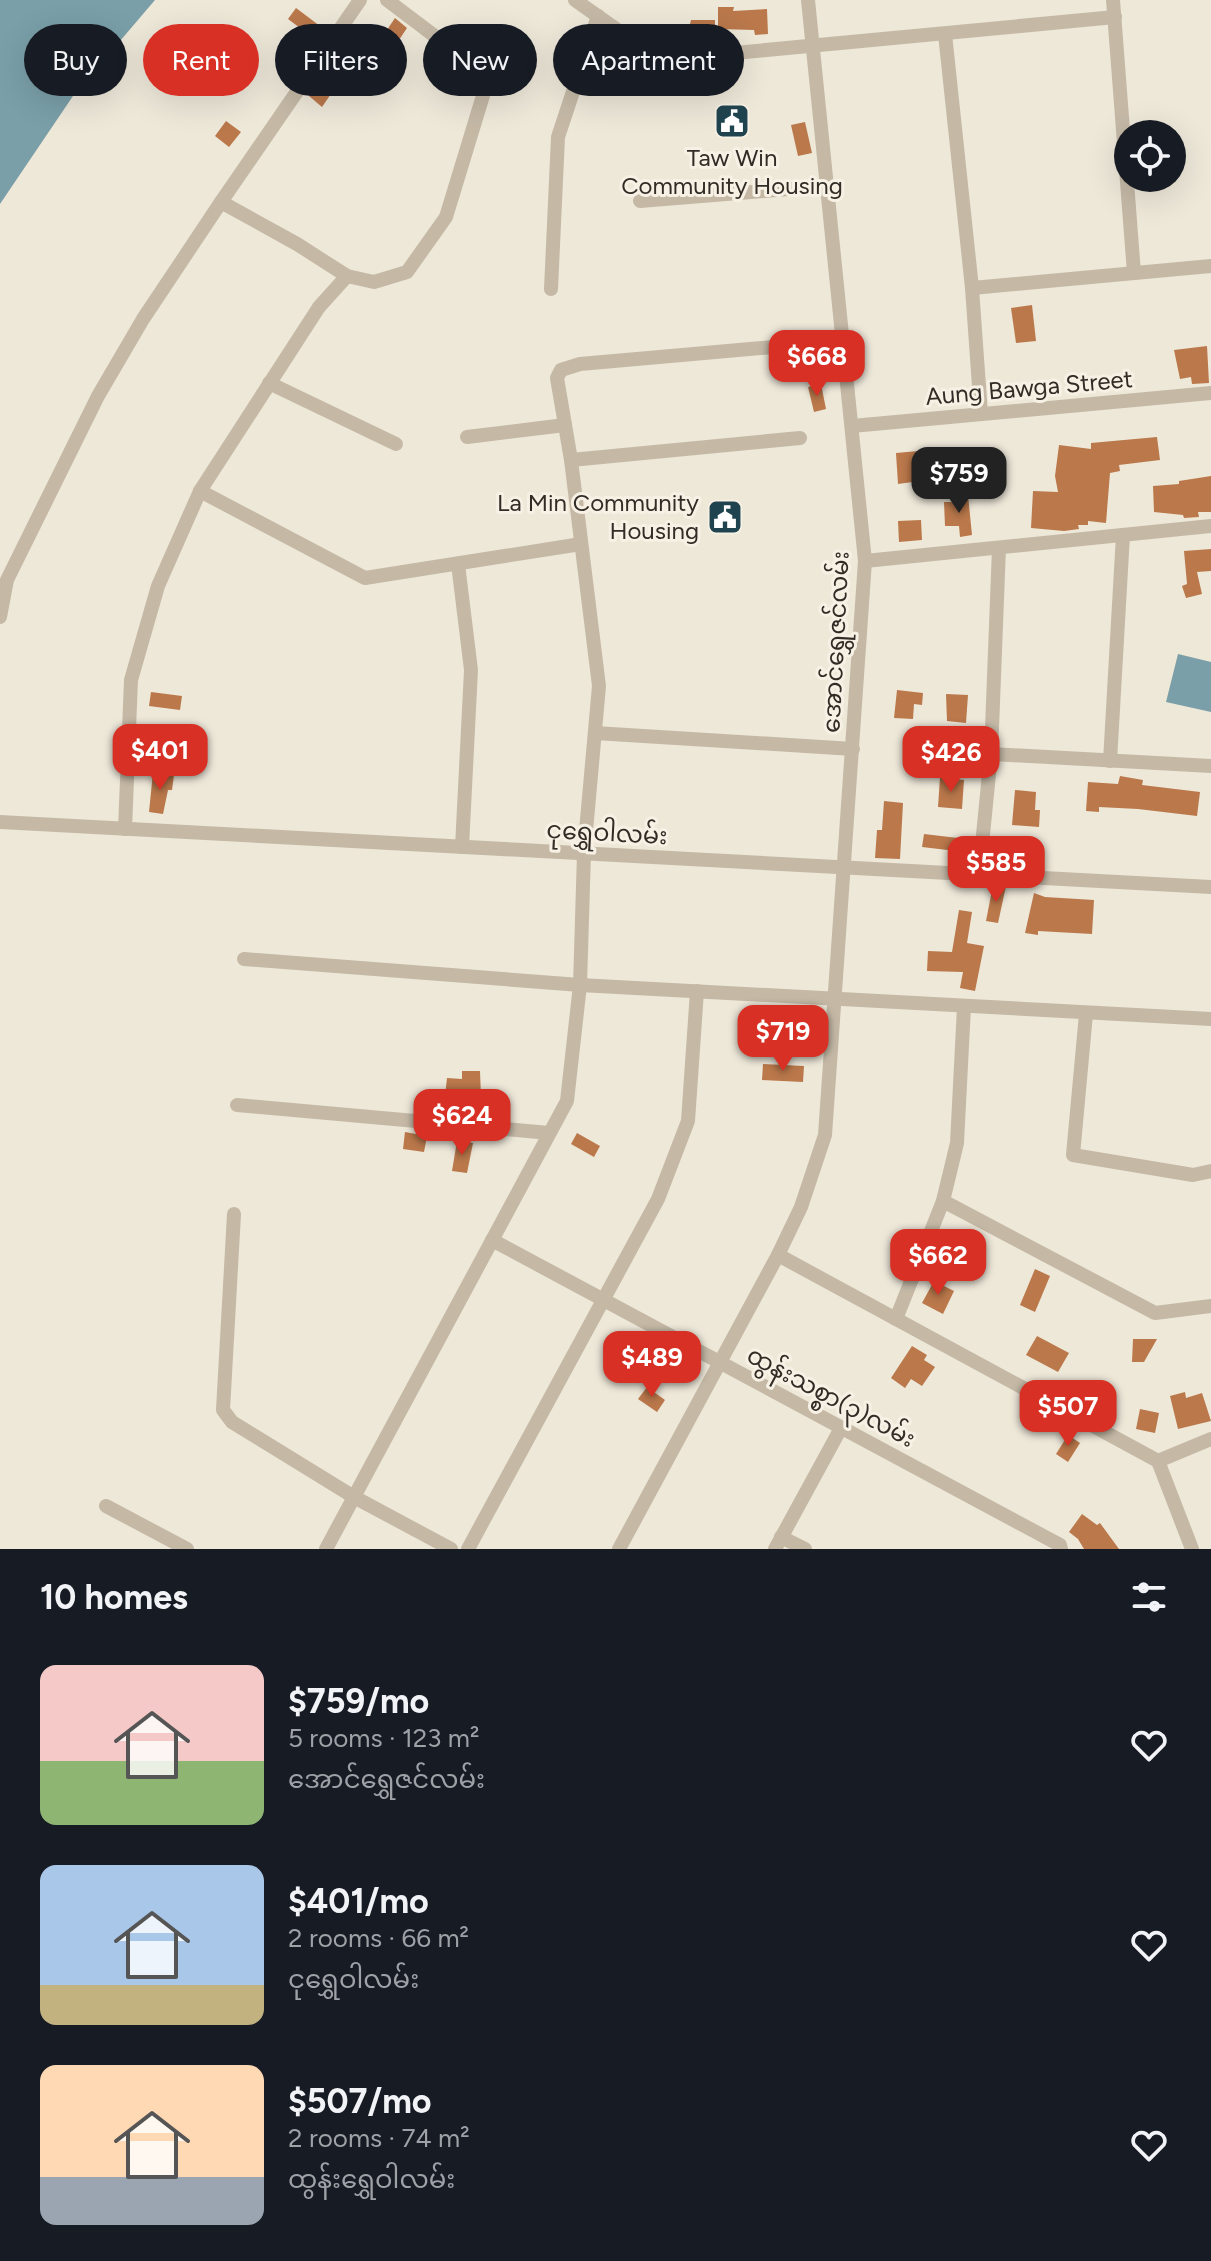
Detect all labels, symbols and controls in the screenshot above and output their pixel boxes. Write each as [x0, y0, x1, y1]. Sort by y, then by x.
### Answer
chip: Buy [24, 24, 127, 96]
chip: Rent [143, 24, 259, 96]
chip: Filters [275, 24, 407, 96]
chip: New [423, 24, 537, 96]
chip: Apartment [553, 24, 744, 96]
public building icon: Taw Win Community Housing [713, 102, 751, 140]
map controls [1114, 120, 1186, 192]
button: locate [1114, 120, 1186, 192]
place label: Taw Win Community Housing [621, 143, 843, 200]
pin: $668 [770, 330, 864, 398]
text: $668 [787, 340, 847, 372]
street label: Aung Bawga Street [924, 364, 1134, 411]
pin: $759 [912, 447, 1006, 515]
text: $759 [929, 457, 989, 489]
place label: La Min Community Housing [497, 488, 699, 545]
public building icon: La Min Community Housing [706, 498, 744, 536]
street label: အောင်ရွှေဇင်လမ်း [815, 550, 860, 734]
pin: $401 [113, 724, 207, 792]
pin: $426 [904, 726, 998, 794]
text: $401 [131, 734, 189, 766]
text: $426 [921, 736, 982, 768]
street label: ငုရွှေဝါလမ်း [546, 814, 668, 855]
pin: $585 [949, 836, 1043, 904]
text: $585 [966, 846, 1026, 878]
pin: $719 [736, 1005, 830, 1073]
text: $719 [756, 1015, 810, 1047]
pin: $624 [415, 1089, 509, 1157]
text: $624 [432, 1099, 493, 1131]
pin: $662 [891, 1229, 985, 1297]
text: $662 [908, 1239, 968, 1271]
pin: $489 [605, 1331, 699, 1399]
street label: ထွန်းသစ္စာ(၃)လမ်း [740, 1339, 921, 1458]
text: $489 [621, 1341, 683, 1373]
pin: $507 [1021, 1380, 1115, 1448]
text: $507 [1038, 1390, 1098, 1422]
icon: filters [1127, 1575, 1171, 1619]
text: 10 homes [40, 1577, 188, 1618]
text: $759/mo [288, 1681, 429, 1722]
icon: home [104, 1697, 200, 1793]
text: 5 rooms · 123 m² [288, 1722, 479, 1754]
icon: heart [1127, 1723, 1171, 1767]
text: အောင်ရွှေဇင်လမ်း [288, 1763, 485, 1795]
text: $401/mo [288, 1881, 429, 1922]
icon: home [104, 1897, 200, 1993]
text: 2 rooms · 66 m² [288, 1922, 469, 1954]
icon: heart [1127, 1923, 1171, 1967]
text: ငုရွှေဝါလမ်း [288, 1963, 419, 1995]
text: $507/mo [288, 2081, 432, 2122]
icon: home [104, 2097, 200, 2193]
text: 2 rooms · 74 m² [288, 2122, 470, 2154]
icon: heart [1127, 2123, 1171, 2167]
text: ထွန်းရွှေဝါလမ်း [288, 2163, 455, 2195]

